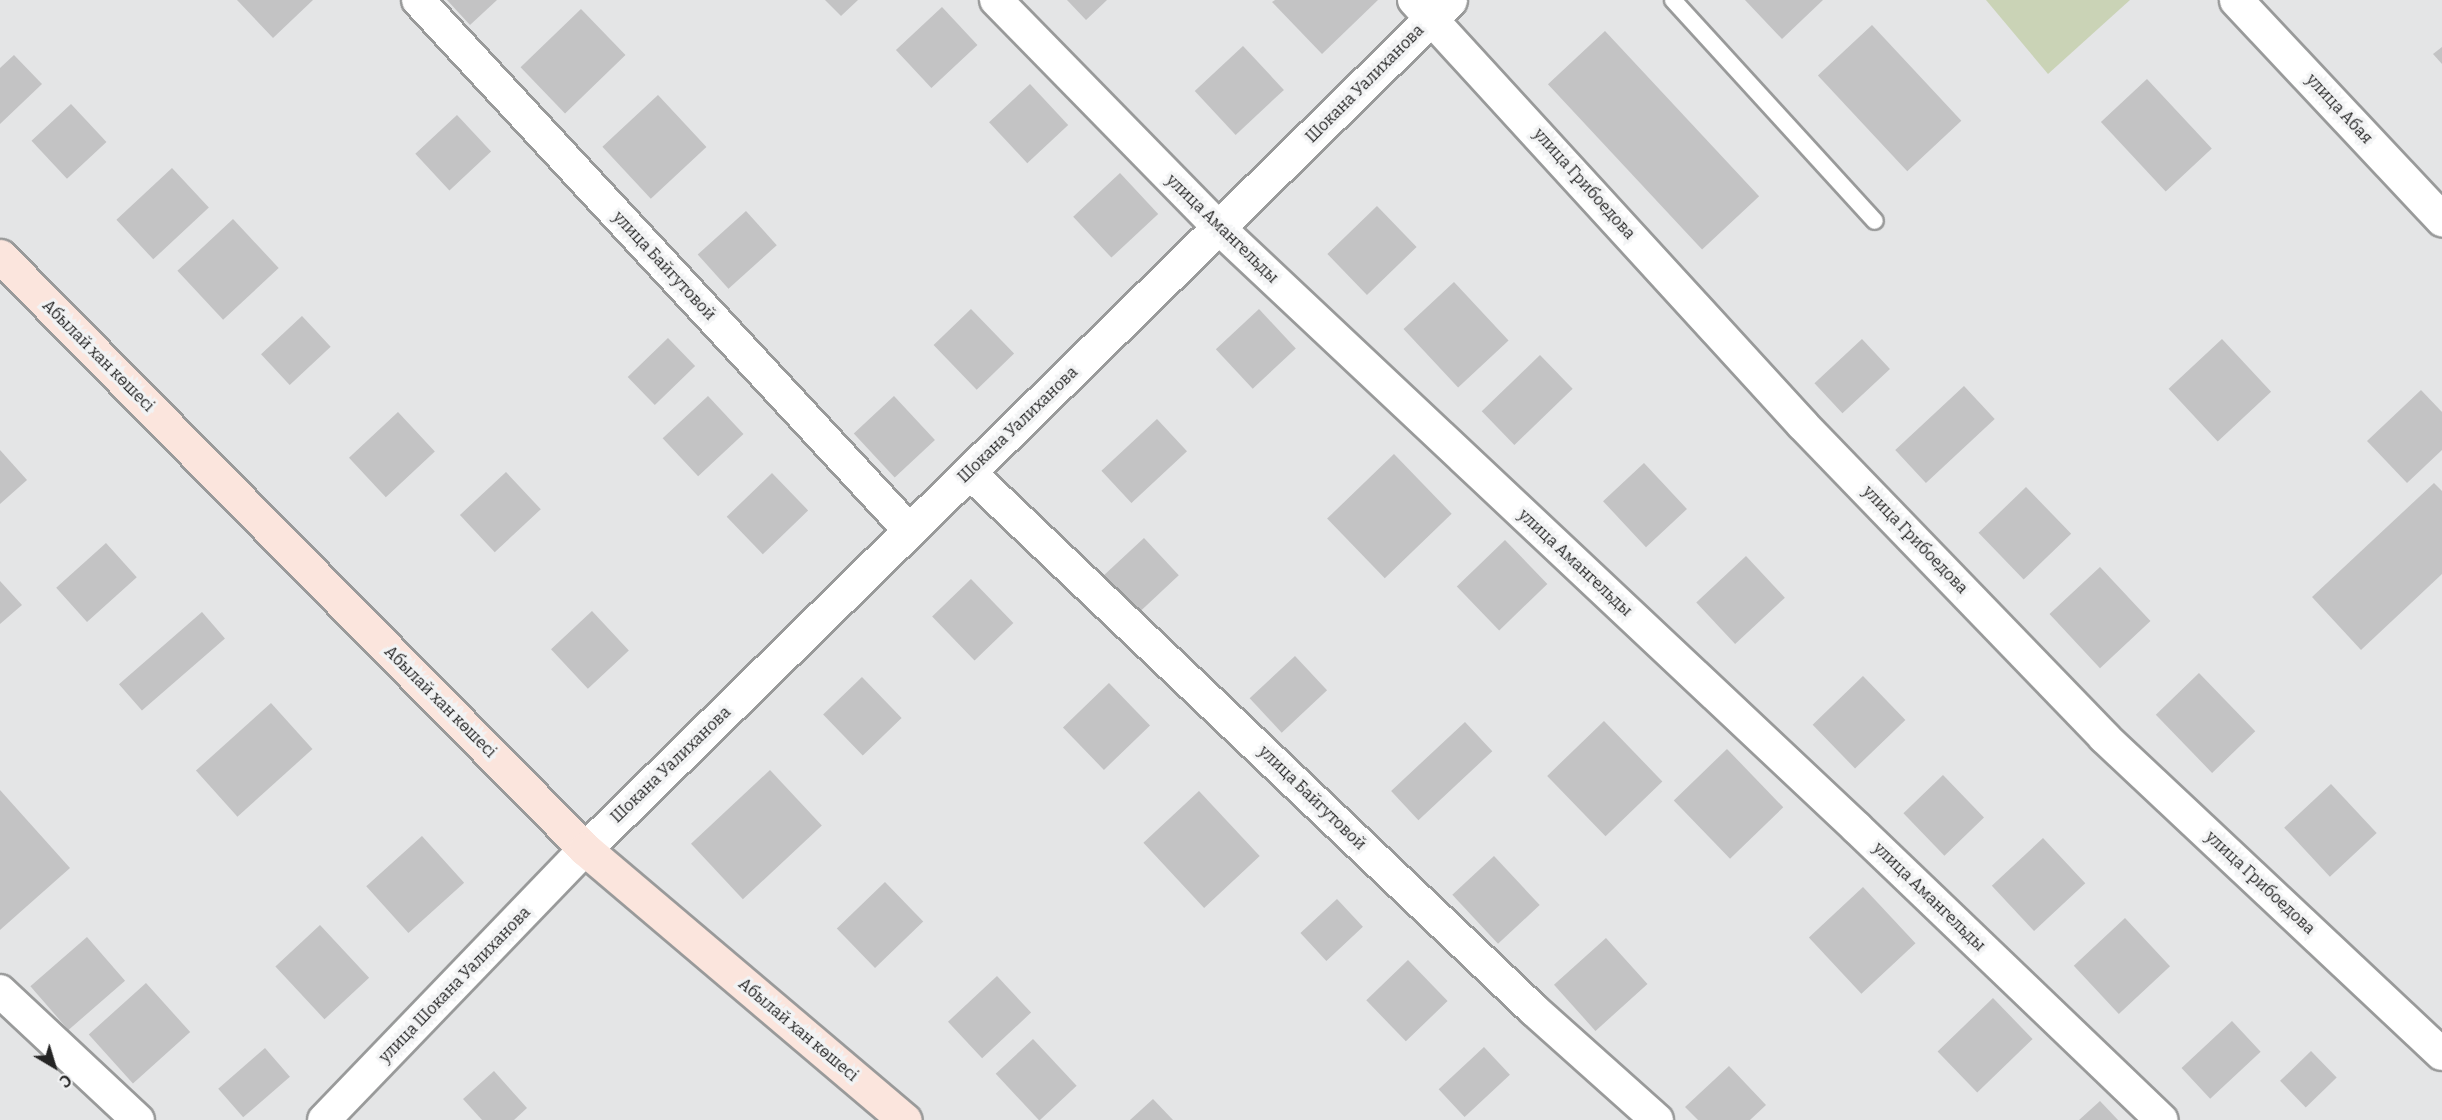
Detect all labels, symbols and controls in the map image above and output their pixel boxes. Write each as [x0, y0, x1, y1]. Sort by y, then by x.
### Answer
street label: Шокана Уалиханова [1302, 21, 1428, 147]
street label: улица Абая [2302, 70, 2376, 148]
street label: улица Грибоедова [1529, 125, 1639, 243]
street label: улица Амангельды [1162, 171, 1282, 287]
street label: улица Байгутовой [609, 208, 719, 324]
street label: Абылай хан көшесі [38, 296, 158, 416]
street label: Шокана Уалиханова [954, 363, 1082, 487]
street label: улица Грибоедова [1859, 482, 1971, 598]
street label: улица Амангельды [1514, 505, 1636, 621]
street label: Абылай хан көшесі [380, 642, 500, 762]
street label: Шокана Уалиханова [607, 703, 735, 827]
street label: улица Байгутовой [1254, 742, 1370, 854]
street label: улица Грибоедова [2201, 827, 2319, 939]
street label: улица Амангельды [1869, 839, 1989, 955]
street label: улица Шокана Уалиханова [375, 903, 535, 1067]
street label: Абылай хан көшесі [734, 974, 862, 1086]
north arrow [24, 1036, 84, 1096]
text: С [56, 1070, 75, 1091]

